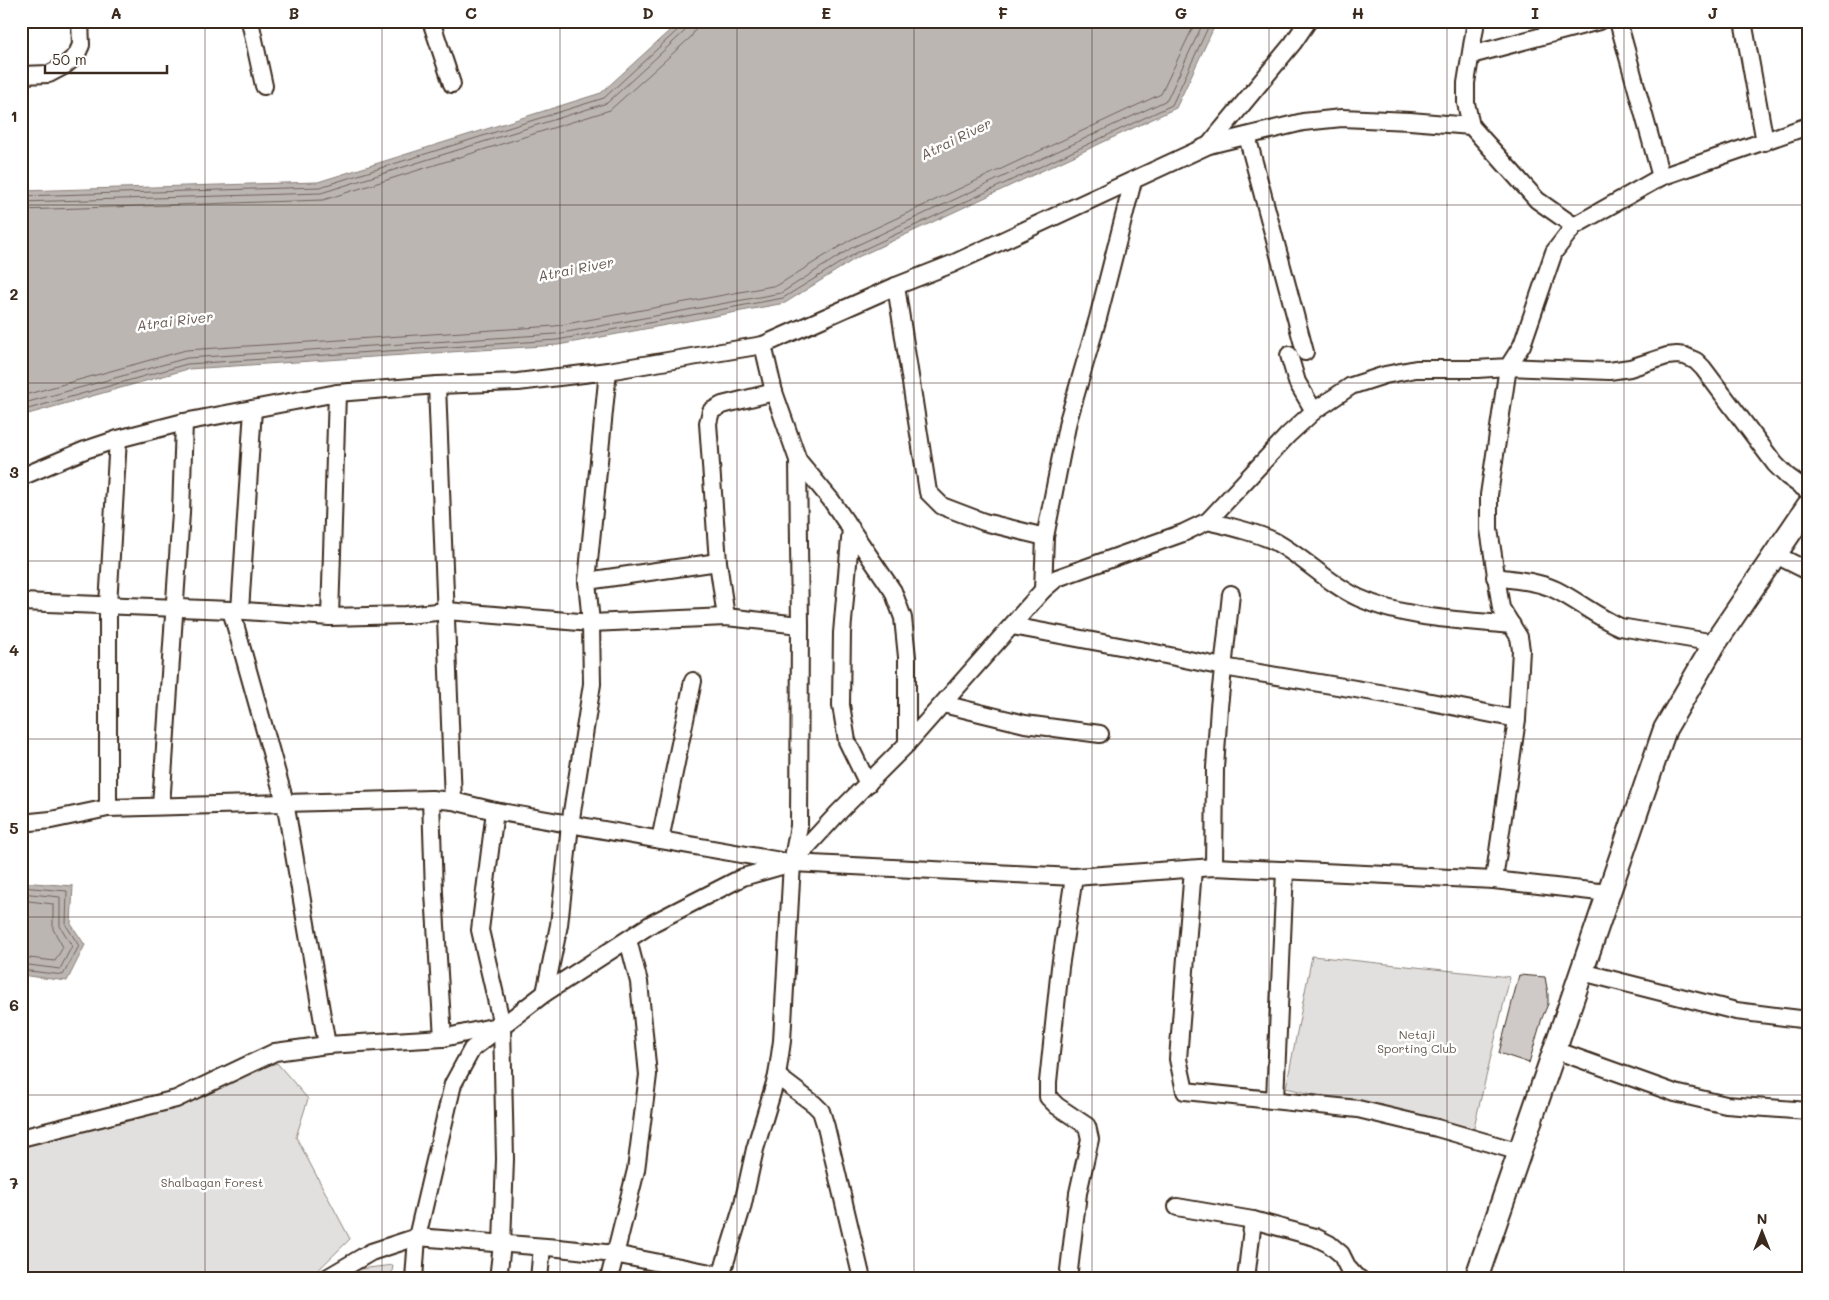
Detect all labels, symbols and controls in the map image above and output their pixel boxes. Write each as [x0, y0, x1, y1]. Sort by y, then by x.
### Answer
text: A [110, 2, 122, 23]
text: B [289, 2, 299, 23]
text: C [465, 2, 477, 23]
text: D [642, 2, 654, 23]
text: E [821, 2, 831, 23]
text: F [998, 2, 1008, 23]
text: G [1175, 2, 1187, 23]
text: H [1352, 2, 1364, 23]
text: I [1531, 2, 1539, 23]
text: J [1708, 2, 1718, 23]
scale bar [45, 42, 168, 74]
text: 50 m [52, 49, 87, 69]
text: 1 [10, 105, 18, 126]
water label: Atrai River [917, 113, 994, 164]
water label: Atrai River [536, 252, 615, 285]
text: 2 [10, 283, 19, 304]
water label: Atrai River [136, 306, 214, 335]
text: 3 [9, 461, 19, 482]
text: 4 [9, 639, 19, 660]
text: 5 [9, 817, 19, 838]
text: 6 [9, 994, 19, 1015]
park label: Netaji Sporting Club [1377, 1026, 1457, 1056]
text: 7 [10, 1172, 19, 1193]
park label: Shalbagan Forest [161, 1174, 263, 1190]
north arrow [1736, 1208, 1786, 1258]
text: N [1757, 1209, 1767, 1228]

